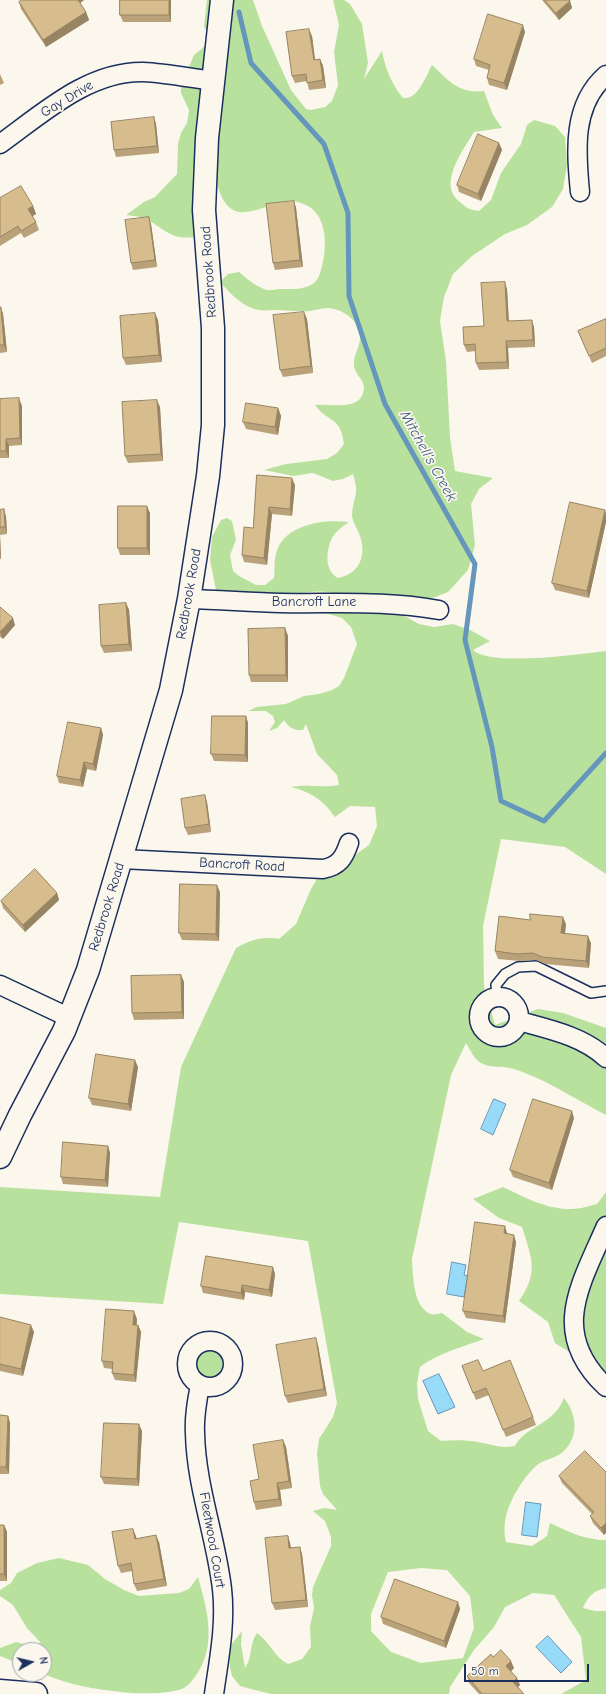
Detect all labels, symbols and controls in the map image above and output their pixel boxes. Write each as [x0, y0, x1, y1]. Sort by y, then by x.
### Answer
street label: Gay Drive [38, 77, 96, 121]
street label: Redbrook Road [197, 226, 221, 318]
water label: Mitchell's Creek [396, 408, 460, 504]
street label: Redbrook Road [173, 547, 205, 641]
street label: Bancroft Lane [272, 594, 356, 610]
street label: Bancroft Road [199, 854, 285, 876]
street label: Redbrook Road [86, 861, 128, 953]
street label: Fleetwood Court [195, 1491, 229, 1589]
north arrow [12, 1642, 52, 1682]
text: N [36, 1656, 50, 1665]
scale bar [466, 1656, 591, 1682]
text: 50 m [471, 1664, 499, 1678]

